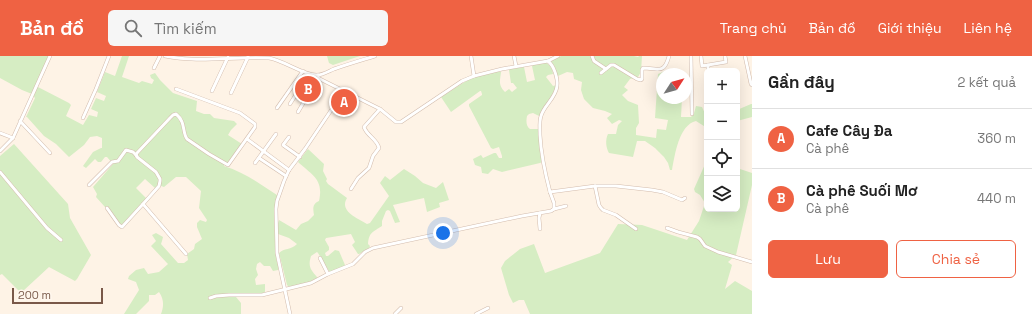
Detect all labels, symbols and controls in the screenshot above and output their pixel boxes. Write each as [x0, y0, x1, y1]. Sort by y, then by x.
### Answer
search box [108, 10, 388, 46]
text: Bản đồ [20, 16, 84, 41]
icon: search [122, 17, 144, 39]
text: Tìm kiếm [154, 19, 217, 38]
text: Trang chủ [720, 19, 787, 37]
text: Bản đồ [809, 19, 856, 37]
text: Giới thiệu [878, 19, 942, 37]
text: Liên hệ [964, 19, 1012, 37]
north arrow [656, 68, 692, 104]
map controls [704, 68, 740, 212]
button: + [704, 68, 740, 104]
text: Gần đây [768, 71, 835, 93]
pin: B [295, 74, 321, 104]
text: 2 kết quả [958, 74, 1016, 91]
pin: A [331, 87, 357, 117]
button: − [704, 104, 740, 140]
text: Cafe Cây Đa [806, 121, 892, 140]
text: A [777, 130, 785, 147]
text: 360 m [977, 130, 1016, 147]
button: locate [704, 140, 740, 176]
text: Cà phê [806, 140, 849, 157]
button: layers [704, 176, 740, 212]
text: Cà phê Suối Mơ [806, 181, 918, 200]
text: B [777, 190, 785, 207]
text: 440 m [977, 190, 1016, 207]
text: Cà phê [806, 200, 849, 217]
your location [433, 223, 453, 243]
button: Lưu [768, 240, 888, 278]
button: Chia sẻ [896, 240, 1016, 278]
scale bar [12, 286, 103, 305]
text: 200 m [18, 288, 51, 302]

